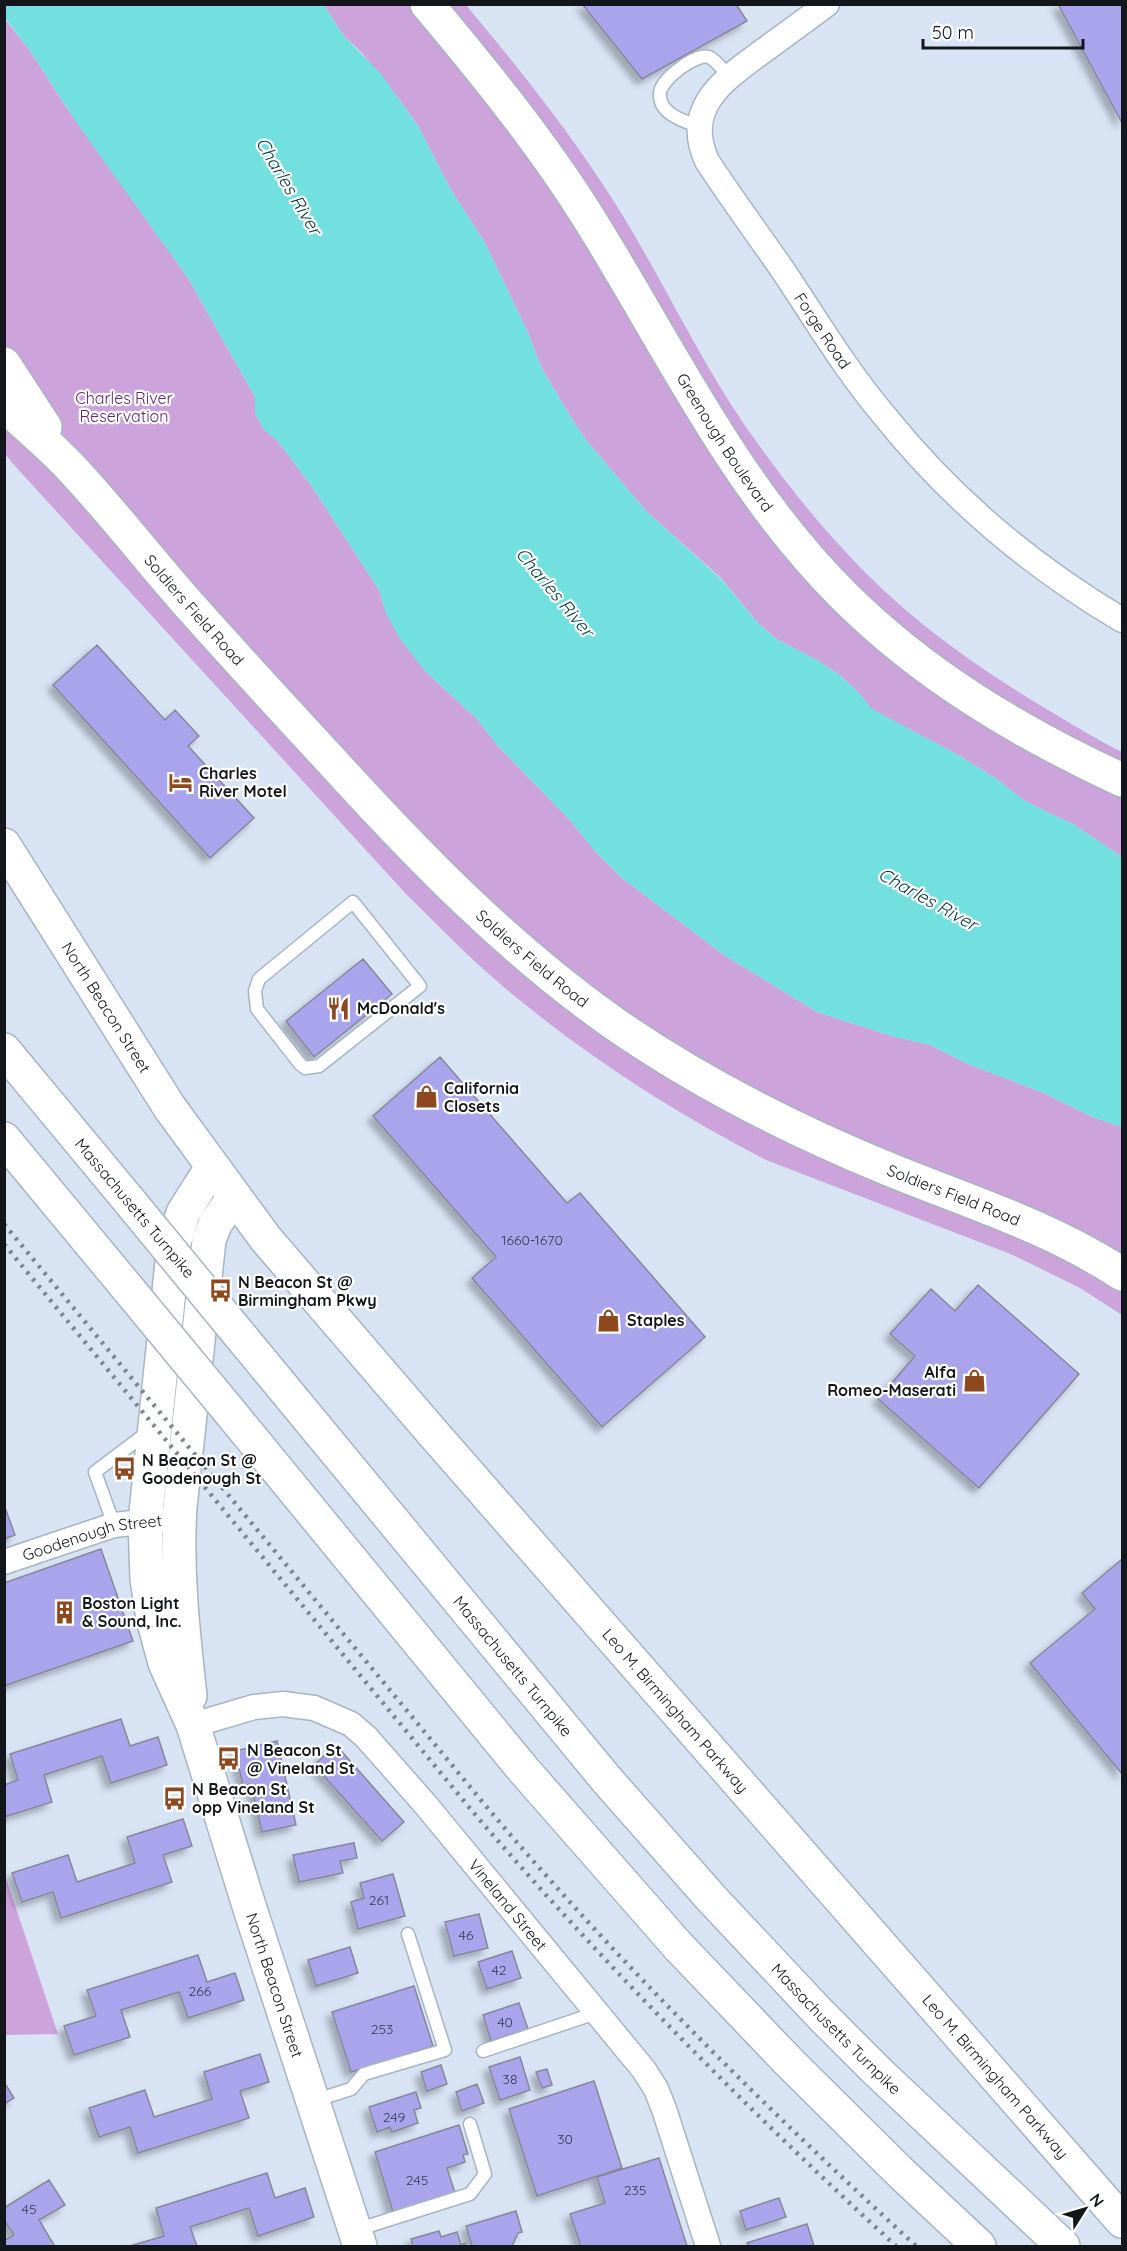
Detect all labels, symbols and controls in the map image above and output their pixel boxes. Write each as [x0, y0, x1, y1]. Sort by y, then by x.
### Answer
scale bar [923, 12, 1084, 50]
text: 50 m [932, 21, 974, 44]
water label: Charles River [251, 133, 328, 241]
street label: Forge Road [790, 289, 855, 373]
street label: Greenough Boulevard [673, 369, 778, 516]
park label: Charles River Reservation [75, 388, 173, 426]
water label: Charles River [511, 543, 600, 643]
street label: Soldiers Field Road [140, 550, 249, 670]
place label: Charles River Motel [199, 763, 287, 801]
hotel icon: Charles River Motel [168, 769, 194, 795]
water label: Charles River [874, 862, 983, 937]
street label: Soldiers Field Road [472, 905, 593, 1011]
street label: North Beacon Street [58, 938, 155, 1077]
restaurant icon: McDonald's [326, 995, 352, 1021]
place label: McDonald's [357, 998, 445, 1018]
place label: California Closets [444, 1078, 519, 1116]
shop icon: California Closets [413, 1084, 439, 1110]
street label: Massachusetts Turnpike [71, 1134, 199, 1282]
street label: Soldiers Field Road [884, 1160, 1023, 1230]
house number: 1660-1670 [501, 1231, 563, 1249]
place label: N Beacon St @ Birmingham Pkwy [238, 1272, 377, 1310]
bus stop icon: N Beacon St @ Birmingham Pkwy [207, 1278, 233, 1304]
shop icon: Staples [596, 1307, 622, 1333]
place label: Staples [627, 1310, 685, 1330]
place label: Alfa Romeo-Maserati [827, 1362, 956, 1400]
shop icon: Alfa Romeo-Maserati [961, 1368, 987, 1394]
place label: N Beacon St @ Goodenough St [142, 1450, 262, 1488]
bus stop icon: N Beacon St @ Goodenough St [111, 1456, 137, 1482]
street label: Goodenough Street [20, 1510, 163, 1565]
street label: Massachusetts Turnpike [449, 1592, 577, 1741]
place label: Boston Light & Sound, Inc. [82, 1593, 181, 1631]
building icon: Boston Light & Sound, Inc. [51, 1599, 77, 1625]
street label: Leo M. Birmingham Parkway [598, 1624, 753, 1797]
place label: N Beacon St @ Vineland St [247, 1740, 355, 1778]
bus stop icon: N Beacon St @ Vineland St [216, 1746, 242, 1772]
place label: N Beacon St opp Vineland St [192, 1779, 315, 1817]
bus stop icon: N Beacon St opp Vineland St [161, 1785, 187, 1811]
street label: Vineland Street [464, 1855, 552, 1955]
house number: 261 [369, 1891, 389, 1909]
street label: North Beacon Street [242, 1910, 308, 2060]
house number: 46 [459, 1926, 474, 1944]
street label: Massachusetts Turnpike [767, 1959, 905, 2099]
house number: 42 [491, 1961, 507, 1979]
house number: 266 [189, 1982, 212, 2000]
street label: Leo M. Birmingham Parkway [918, 1990, 1073, 2163]
house number: 40 [497, 2013, 513, 2031]
house number: 253 [371, 2020, 393, 2038]
house number: 38 [503, 2070, 517, 2088]
house number: 249 [383, 2108, 405, 2126]
house number: 30 [557, 2130, 573, 2148]
house number: 245 [406, 2171, 428, 2189]
north arrow [1055, 2179, 1115, 2239]
house number: 235 [624, 2181, 646, 2199]
text: N [1085, 2189, 1109, 2211]
house number: 45 [21, 2200, 37, 2218]

